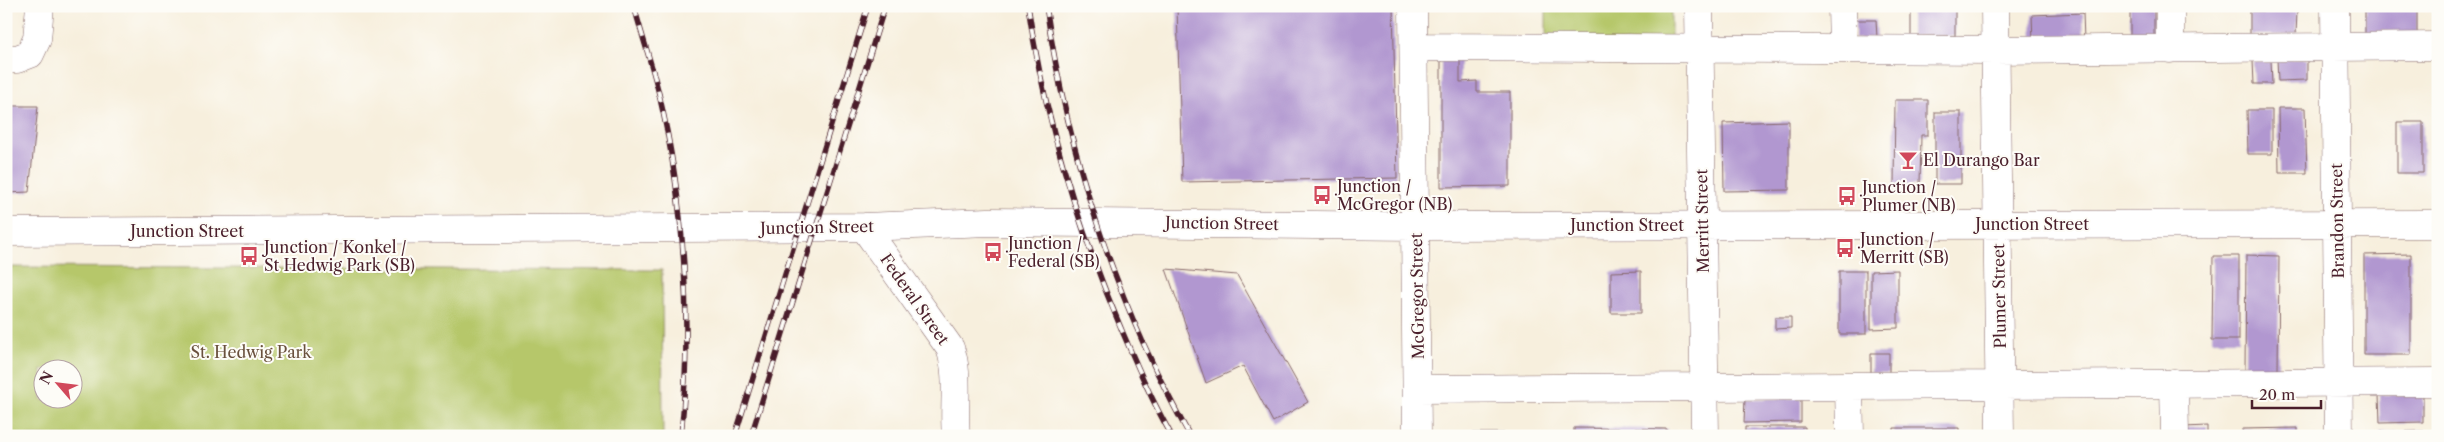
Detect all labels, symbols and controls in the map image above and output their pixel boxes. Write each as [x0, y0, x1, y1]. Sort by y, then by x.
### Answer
bar icon: El Durango Bar [1897, 149, 1919, 171]
place label: El Durango Bar [1923, 150, 2040, 170]
street label: Brandon Street [2326, 163, 2348, 279]
street label: Merritt Street [1691, 168, 1713, 273]
place label: Junction / McGregor (NB) [1334, 176, 1452, 214]
place label: Junction / Plumer (NB) [1859, 177, 1956, 215]
bus stop icon: Junction / McGregor (NB) [1311, 184, 1333, 206]
bus stop icon: Junction / Plumer (NB) [1836, 185, 1858, 207]
street label: Junction Street [1162, 212, 1279, 234]
street label: Junction Street [1972, 214, 2089, 234]
street label: Junction Street [1567, 215, 1684, 235]
street label: Junction Street [757, 216, 874, 238]
street label: Junction Street [127, 221, 244, 241]
place label: Junction / Merritt (SB) [1857, 229, 1949, 267]
street label: McGregor Street [1406, 232, 1428, 360]
place label: Junction / Federal (SB) [1005, 233, 1100, 271]
place label: Junction / Konkel / St Hedwig Park (SB) [261, 237, 415, 275]
bus stop icon: Junction / Merritt (SB) [1834, 237, 1856, 259]
bus stop icon: Junction / Federal (SB) [982, 241, 1004, 263]
street label: Plumer Street [1988, 243, 2010, 349]
bus stop icon: Junction / Konkel / St Hedwig Park (SB) [238, 245, 260, 267]
street label: Federal Street [876, 249, 954, 349]
park label: St. Hedwig Park [190, 342, 312, 362]
north arrow [32, 360, 82, 410]
text: N [36, 368, 57, 387]
scale bar [2252, 377, 2320, 409]
text: 20 m [2259, 385, 2295, 404]

